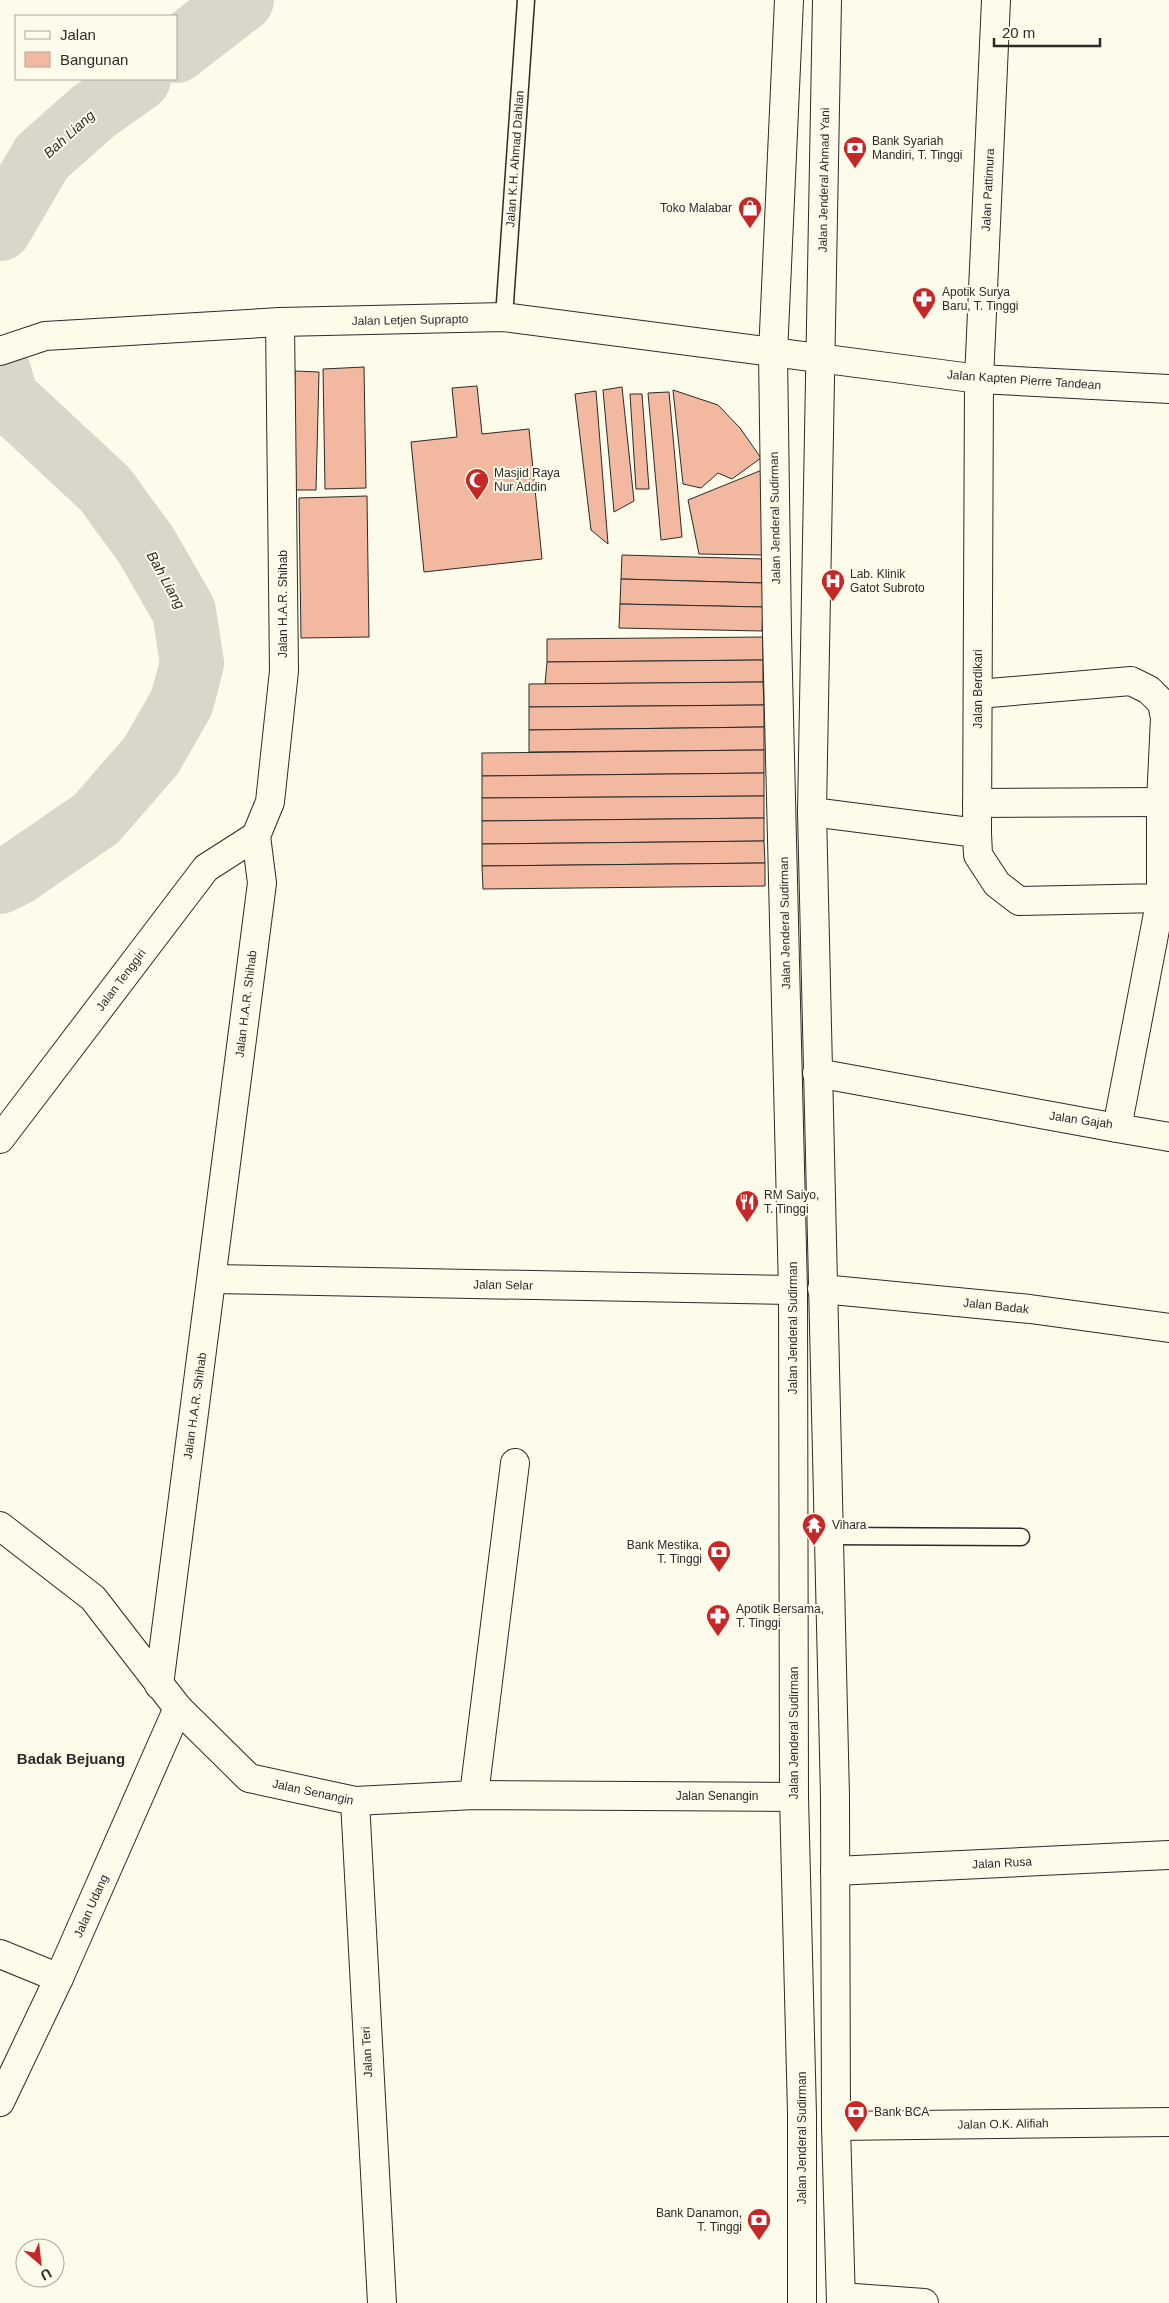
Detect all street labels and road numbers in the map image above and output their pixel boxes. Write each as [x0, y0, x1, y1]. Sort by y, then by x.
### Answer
street label: Jalan K.H. Ahmad Dahlan [503, 90, 527, 228]
street label: Jalan Jenderal Ahmad Yani [816, 107, 832, 253]
street label: Jalan Pattimura [979, 148, 997, 232]
street label: Jalan Letjen Suprapto [352, 312, 469, 328]
street label: Jalan Kapten Pierre Tandean [946, 368, 1102, 392]
street label: Jalan Jenderal Sudirman [767, 452, 783, 584]
street label: Jalan H.A.R. Shihab [276, 550, 290, 658]
street label: Jalan Berdikari [971, 649, 985, 729]
street label: Jalan Jenderal Sudirman [777, 857, 793, 989]
street label: Jalan Tenggiri [93, 946, 149, 1014]
street label: Jalan H.A.R. Shihab [232, 949, 260, 1058]
street label: Jalan Gajah [1048, 1109, 1114, 1131]
street label: Jalan Jenderal Sudirman [786, 1262, 800, 1394]
street label: Jalan Selar [473, 1277, 533, 1293]
street label: Jalan Badak [962, 1296, 1031, 1317]
street label: Jalan H.A.R. Shihab [181, 1351, 209, 1460]
street label: Jalan Jenderal Sudirman [787, 1667, 801, 1799]
street label: Jalan Senangin [271, 1777, 355, 1807]
street label: Jalan Senangin [676, 1789, 758, 1803]
street label: Jalan Rusa [972, 1854, 1033, 1872]
street label: Jalan Udang [71, 1872, 111, 1940]
street label: Jalan Teri [359, 2026, 375, 2078]
street label: Jalan Jenderal Sudirman [795, 2072, 809, 2204]
street label: Jalan O.K. Alifiah [957, 2116, 1049, 2132]

